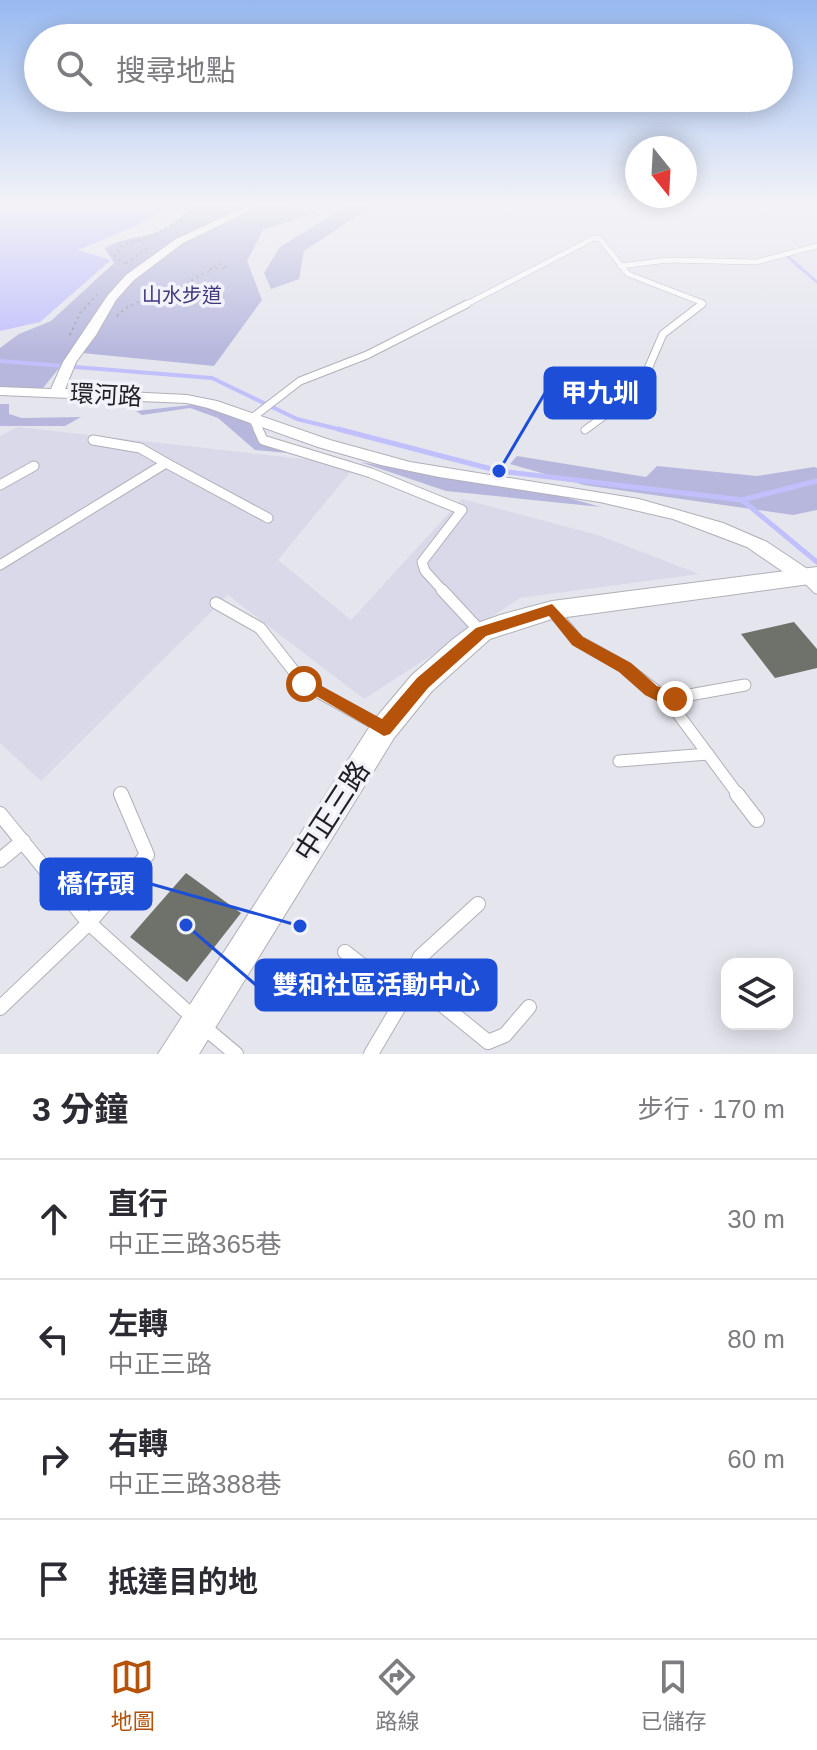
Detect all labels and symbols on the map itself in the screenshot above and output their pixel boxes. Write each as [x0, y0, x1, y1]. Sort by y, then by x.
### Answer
north arrow [625, 136, 697, 208]
park label: 山水步道 [142, 284, 222, 306]
callout: 甲九圳 [545, 368, 655, 418]
text: 甲九圳 [561, 378, 639, 408]
street label: 環河路 [69, 380, 143, 410]
route start [286, 666, 322, 702]
route end [657, 681, 693, 717]
street label: 中正三路 [288, 756, 376, 866]
callout: 橋仔頭 [41, 859, 151, 909]
text: 橋仔頭 [57, 869, 135, 899]
callout: 雙和社區活動中心 [256, 960, 496, 1010]
text: 雙和社區活動中心 [272, 970, 480, 1000]

